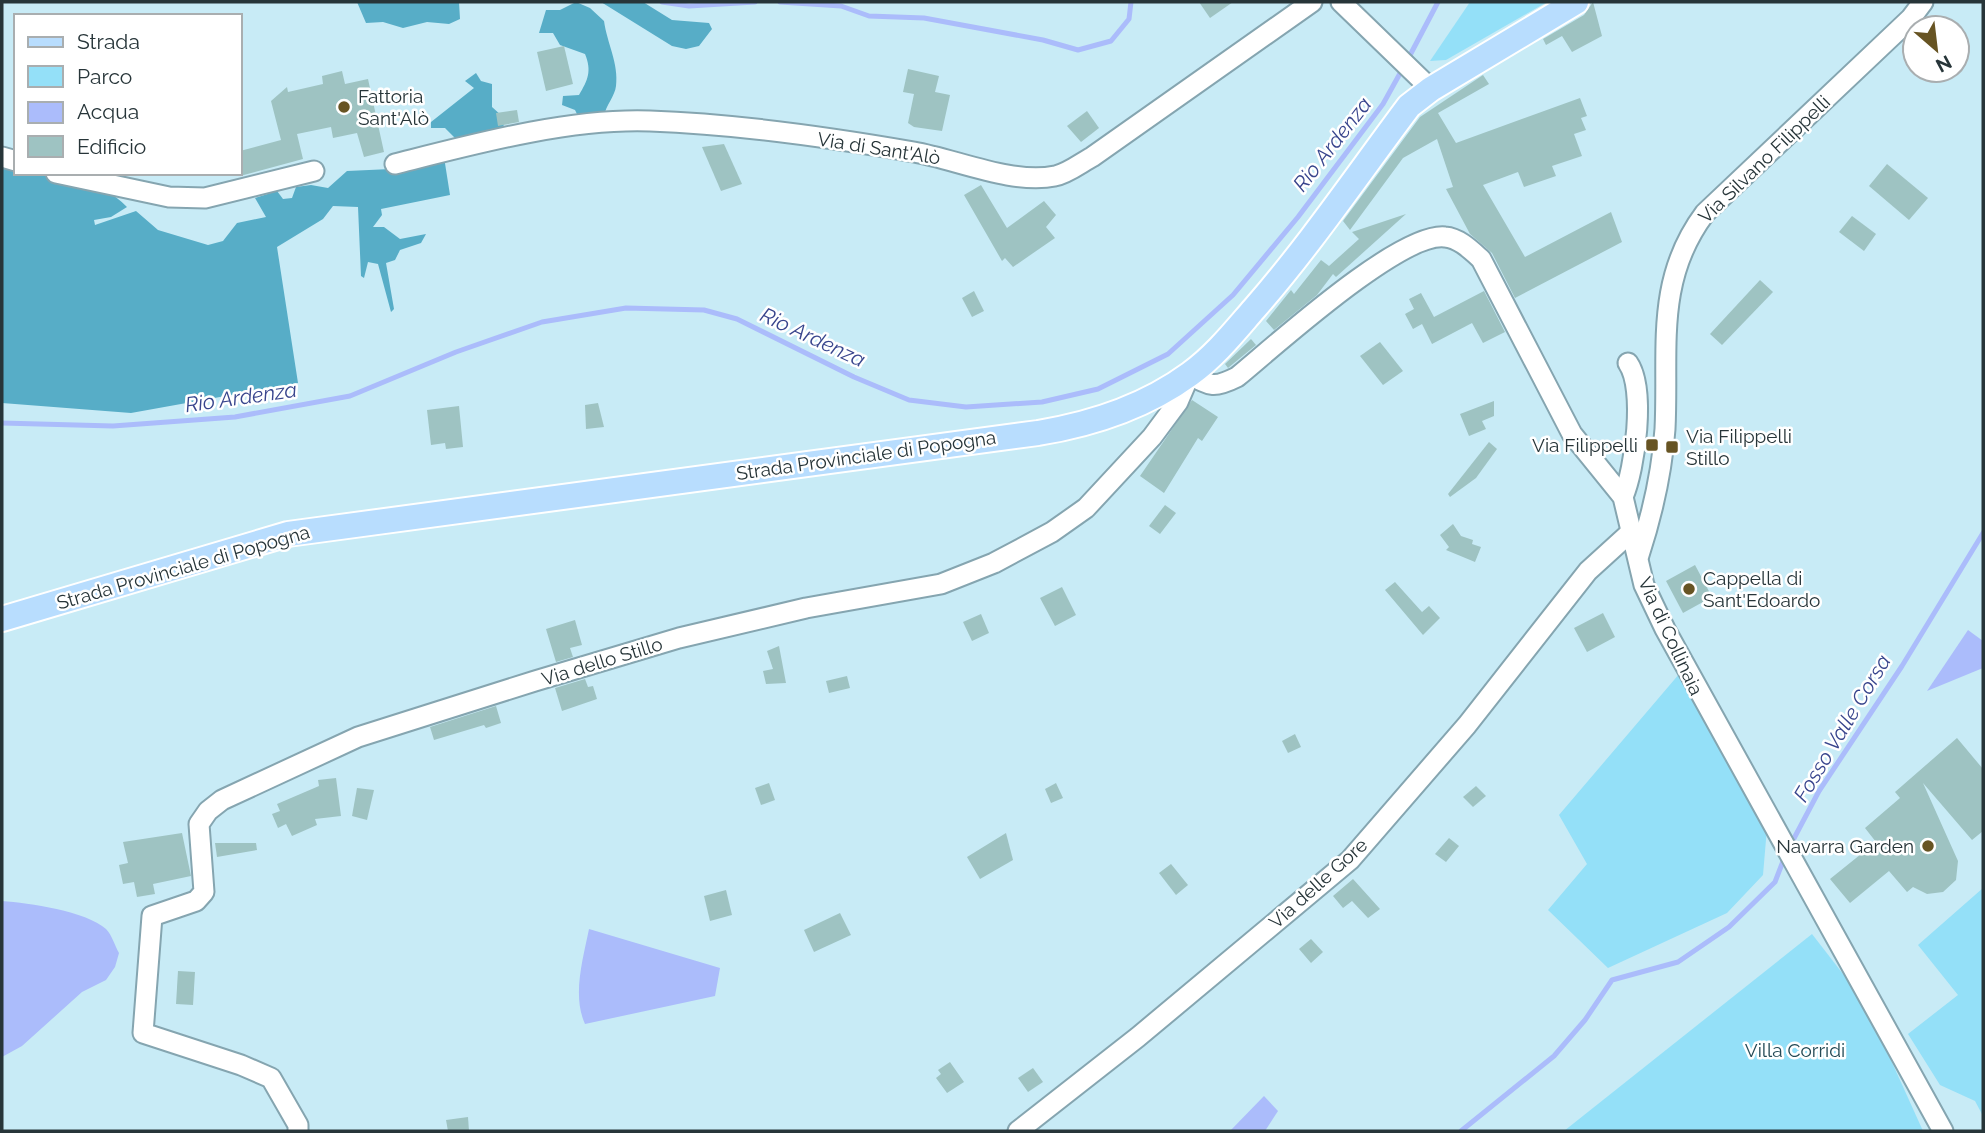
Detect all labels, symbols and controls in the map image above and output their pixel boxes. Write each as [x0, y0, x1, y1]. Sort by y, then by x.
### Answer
legend [14, 14, 242, 175]
north arrow [1901, 14, 1971, 84]
text: Strada [77, 29, 140, 54]
text: N [1932, 51, 1956, 77]
text: Parco [77, 64, 132, 89]
place label: Fattoria Sant'Alò [358, 85, 429, 129]
street label: Via Silvano Filippelli [1694, 91, 1834, 227]
water label: Rio Ardenza [1288, 92, 1376, 196]
text: Acqua [77, 99, 139, 124]
marker: Fattoria Sant'Alò [336, 99, 352, 115]
street label: Via di Sant'Alò [816, 127, 942, 169]
text: Edificio [77, 134, 146, 159]
water label: Rio Ardenza [757, 302, 869, 372]
water label: Rio Ardenza [184, 377, 298, 417]
place label: Via Filippelli Stillo [1686, 425, 1792, 469]
street label: Strada Provinciale di Popogna [735, 426, 997, 484]
place label: Via Filippelli [1532, 434, 1638, 456]
marker: Via Filippelli [1644, 437, 1660, 453]
marker: Via Filippelli Stillo [1664, 439, 1680, 455]
street label: Strada Provinciale di Popogna [54, 520, 312, 614]
place label: Cappella di Sant'Edoardo [1703, 567, 1820, 611]
street label: Via di Collinaia [1634, 573, 1708, 699]
marker: Cappella di Sant'Edoardo [1681, 581, 1697, 597]
street label: Via dello Stillo [539, 632, 665, 690]
water label: Fosso Valle Corsa [1788, 650, 1896, 806]
street label: Via delle Gore [1265, 833, 1371, 933]
place label: Navarra Garden [1776, 835, 1914, 857]
marker: Navarra Garden [1920, 838, 1936, 854]
park label: Villa Corridi [1745, 1039, 1845, 1061]

